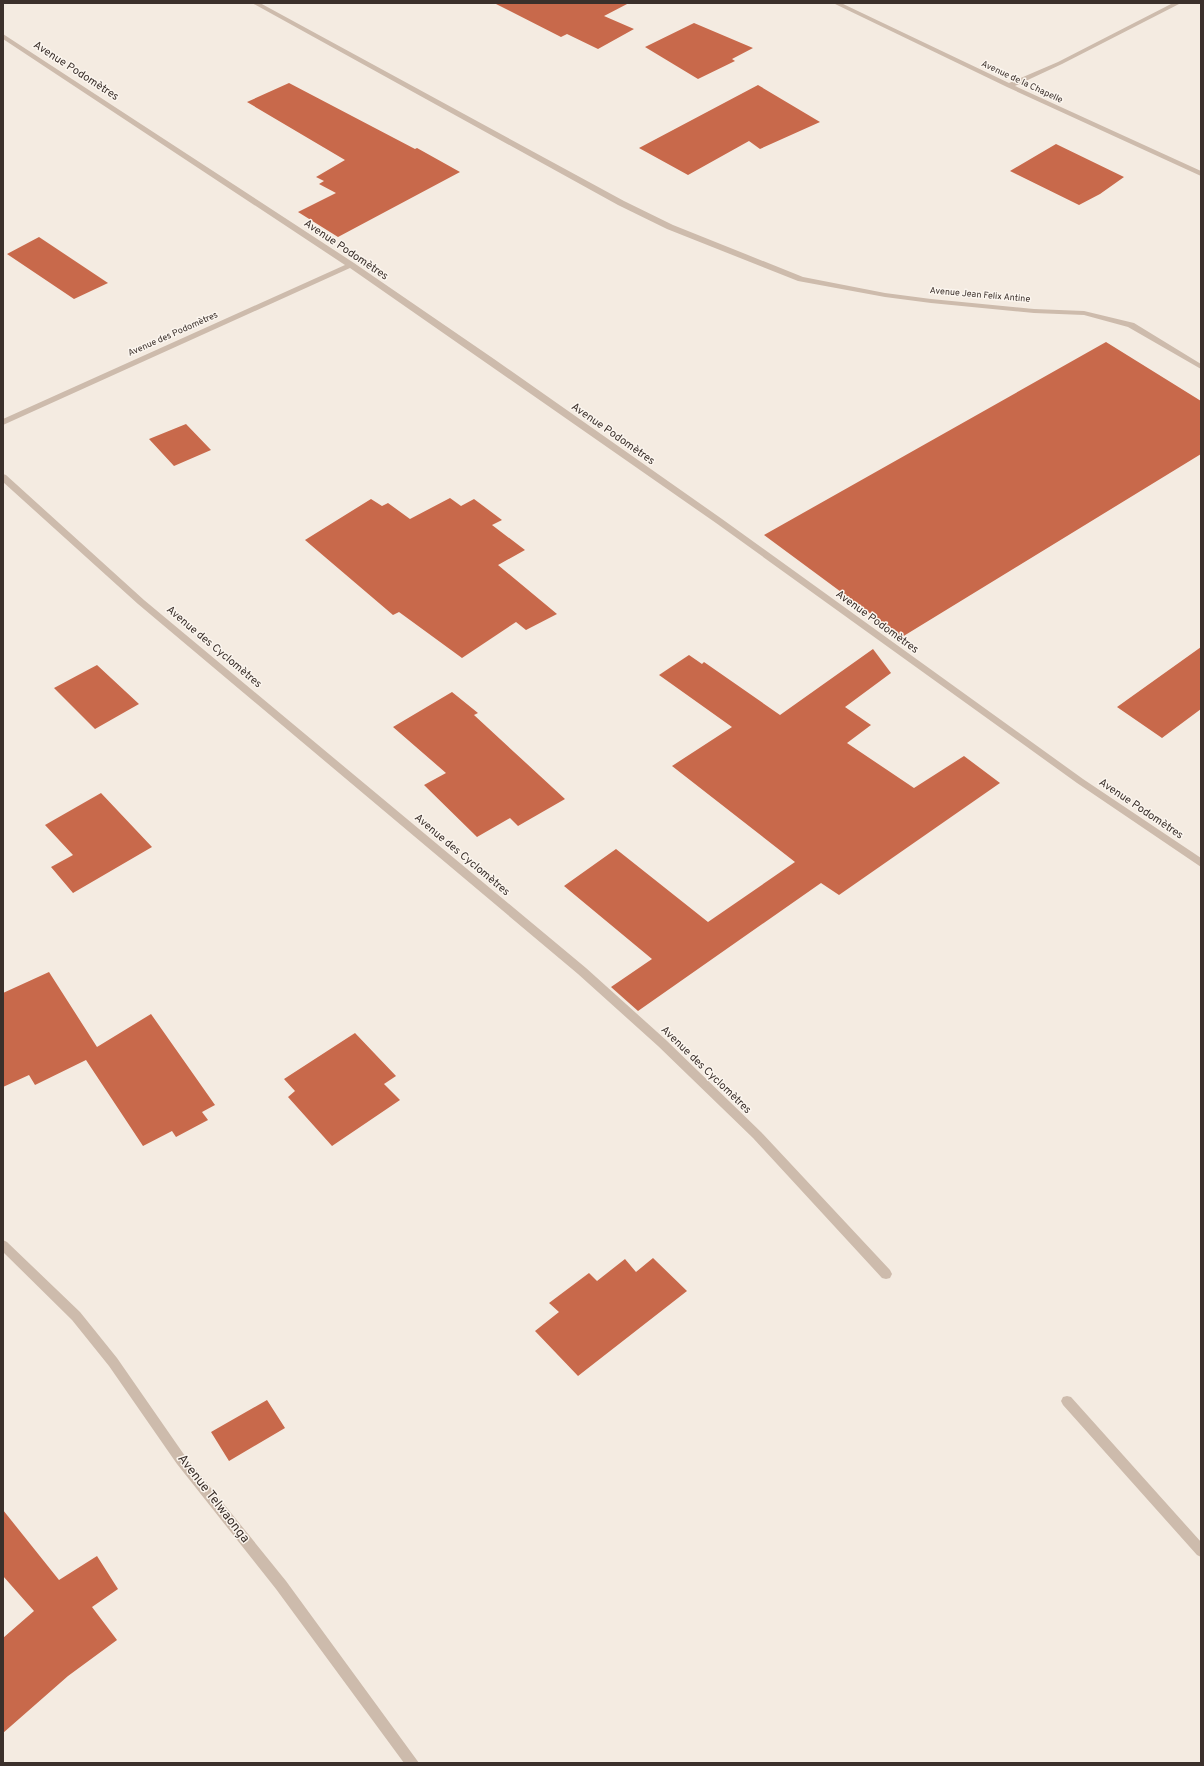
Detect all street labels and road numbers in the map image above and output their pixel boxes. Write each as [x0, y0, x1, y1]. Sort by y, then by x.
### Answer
street label: Avenue Podomètres [31, 38, 121, 104]
street label: Avenue de la Chapelle [979, 58, 1065, 106]
street label: Avenue Podomètres [301, 216, 391, 284]
street label: Avenue Jean Felix Antine [929, 285, 1031, 305]
street label: Avenue des Podomètres [126, 309, 220, 359]
street label: Avenue Podomètres [568, 400, 658, 468]
street label: Avenue Podomètres [833, 587, 921, 657]
street label: Avenue des Cyclomètres [163, 603, 265, 691]
street label: Avenue Podomètres [1096, 775, 1186, 843]
street label: Avenue des Cyclomètres [411, 811, 513, 899]
street label: Avenue des Cyclomètres [658, 1023, 754, 1117]
street label: Avenue Telwaonga [173, 1452, 253, 1546]

